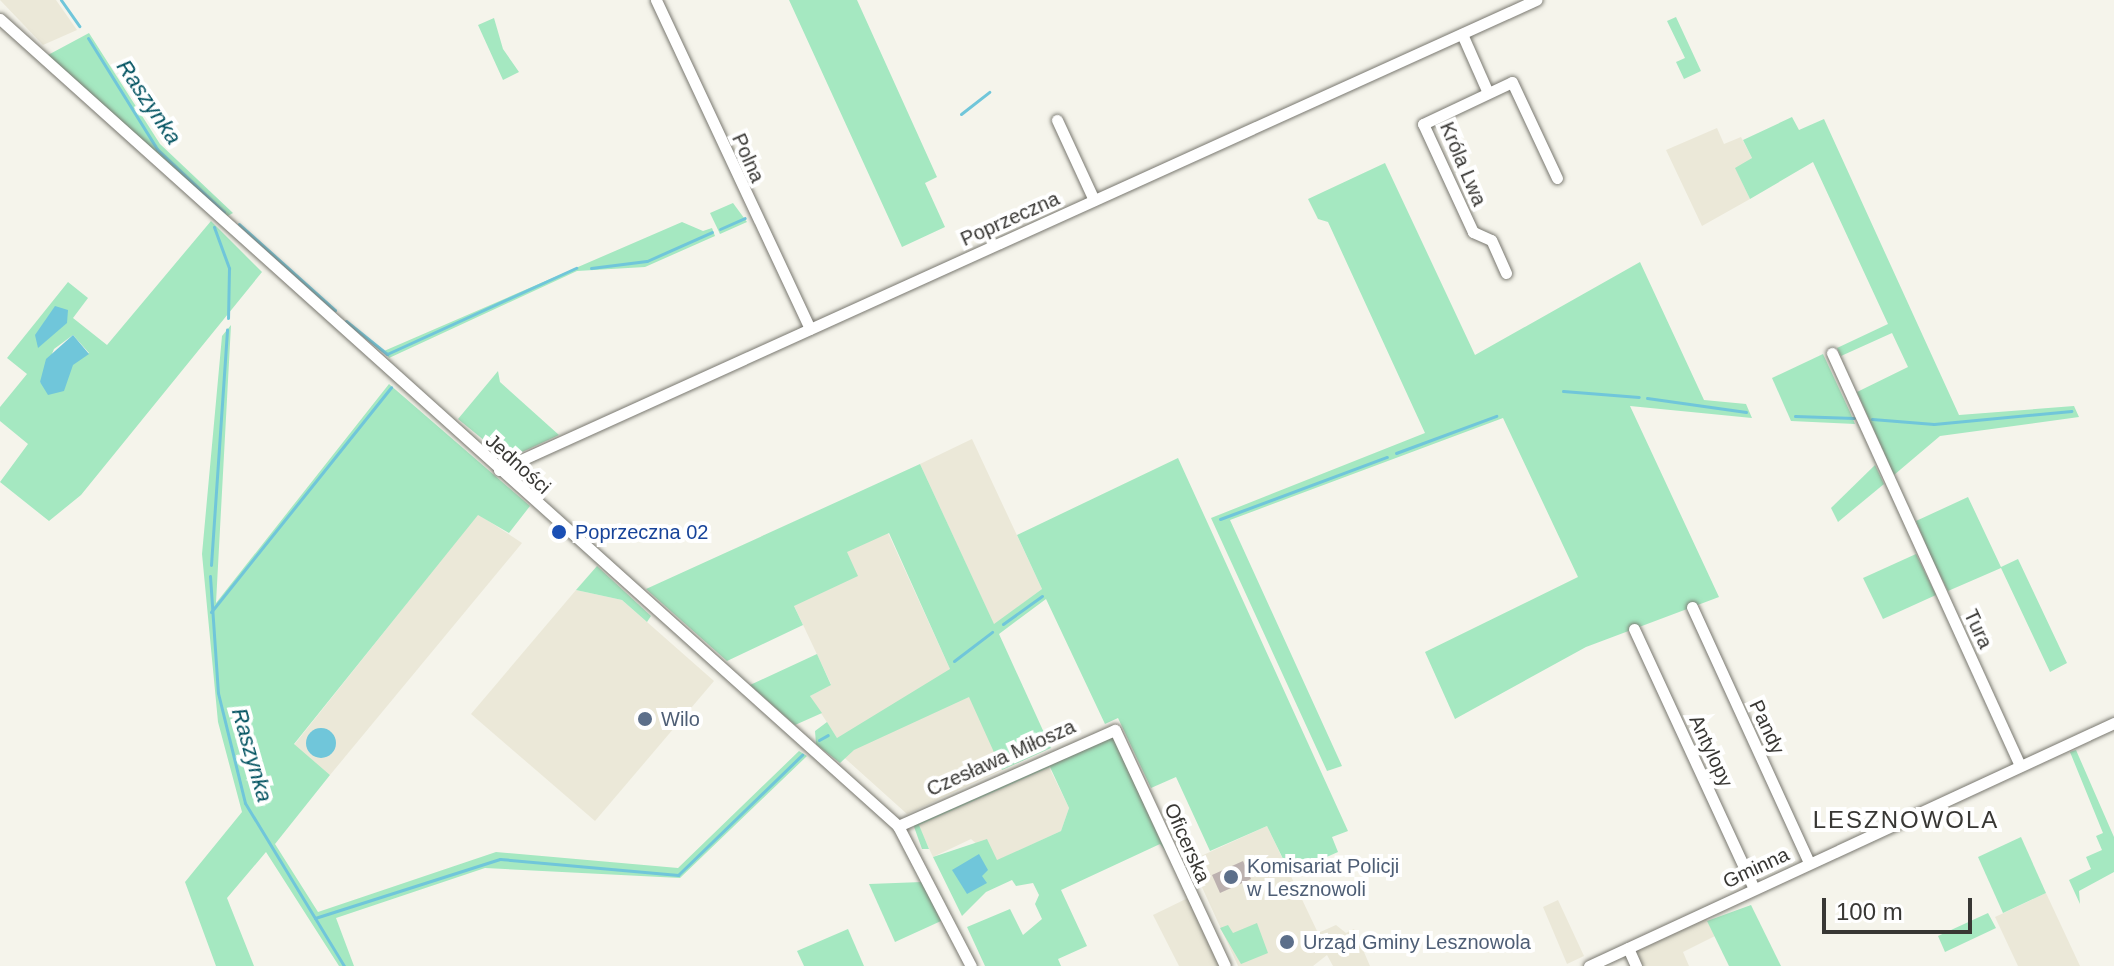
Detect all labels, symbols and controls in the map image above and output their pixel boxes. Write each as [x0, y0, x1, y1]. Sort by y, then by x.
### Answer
water label: Raszynka [111, 55, 187, 149]
street label: Króla Lwa [1435, 118, 1491, 210]
street label: Polna [727, 130, 769, 186]
street label: Poprzeczna [957, 187, 1063, 251]
street label: Jedności [481, 429, 555, 499]
place label: Poprzeczna 02 [575, 520, 708, 544]
marker: Poprzeczna 02 [550, 523, 568, 541]
street label: Tura [1959, 606, 1997, 652]
street label: Pandy [1744, 696, 1790, 758]
water label: Raszynka [226, 705, 278, 805]
place label: Wilo [661, 707, 700, 731]
marker: Wilo [636, 710, 654, 728]
street label: Antylopy [1684, 711, 1738, 791]
street label: Czesława Miłosza [923, 714, 1079, 802]
street label: Oficerska [1159, 800, 1215, 886]
district label: LESZNOWOLA [1813, 806, 1999, 834]
street label: Gminna [1719, 842, 1793, 894]
place label: Komisariat Policji w Lesznowoli [1247, 854, 1399, 901]
marker: Komisariat Policji w Lesznowoli [1222, 868, 1240, 886]
scale bar [1826, 882, 1976, 932]
text: 100 m [1836, 898, 1903, 925]
place label: Urząd Gminy Lesznowola [1303, 930, 1531, 954]
marker: Urząd Gminy Lesznowola [1278, 933, 1296, 951]

